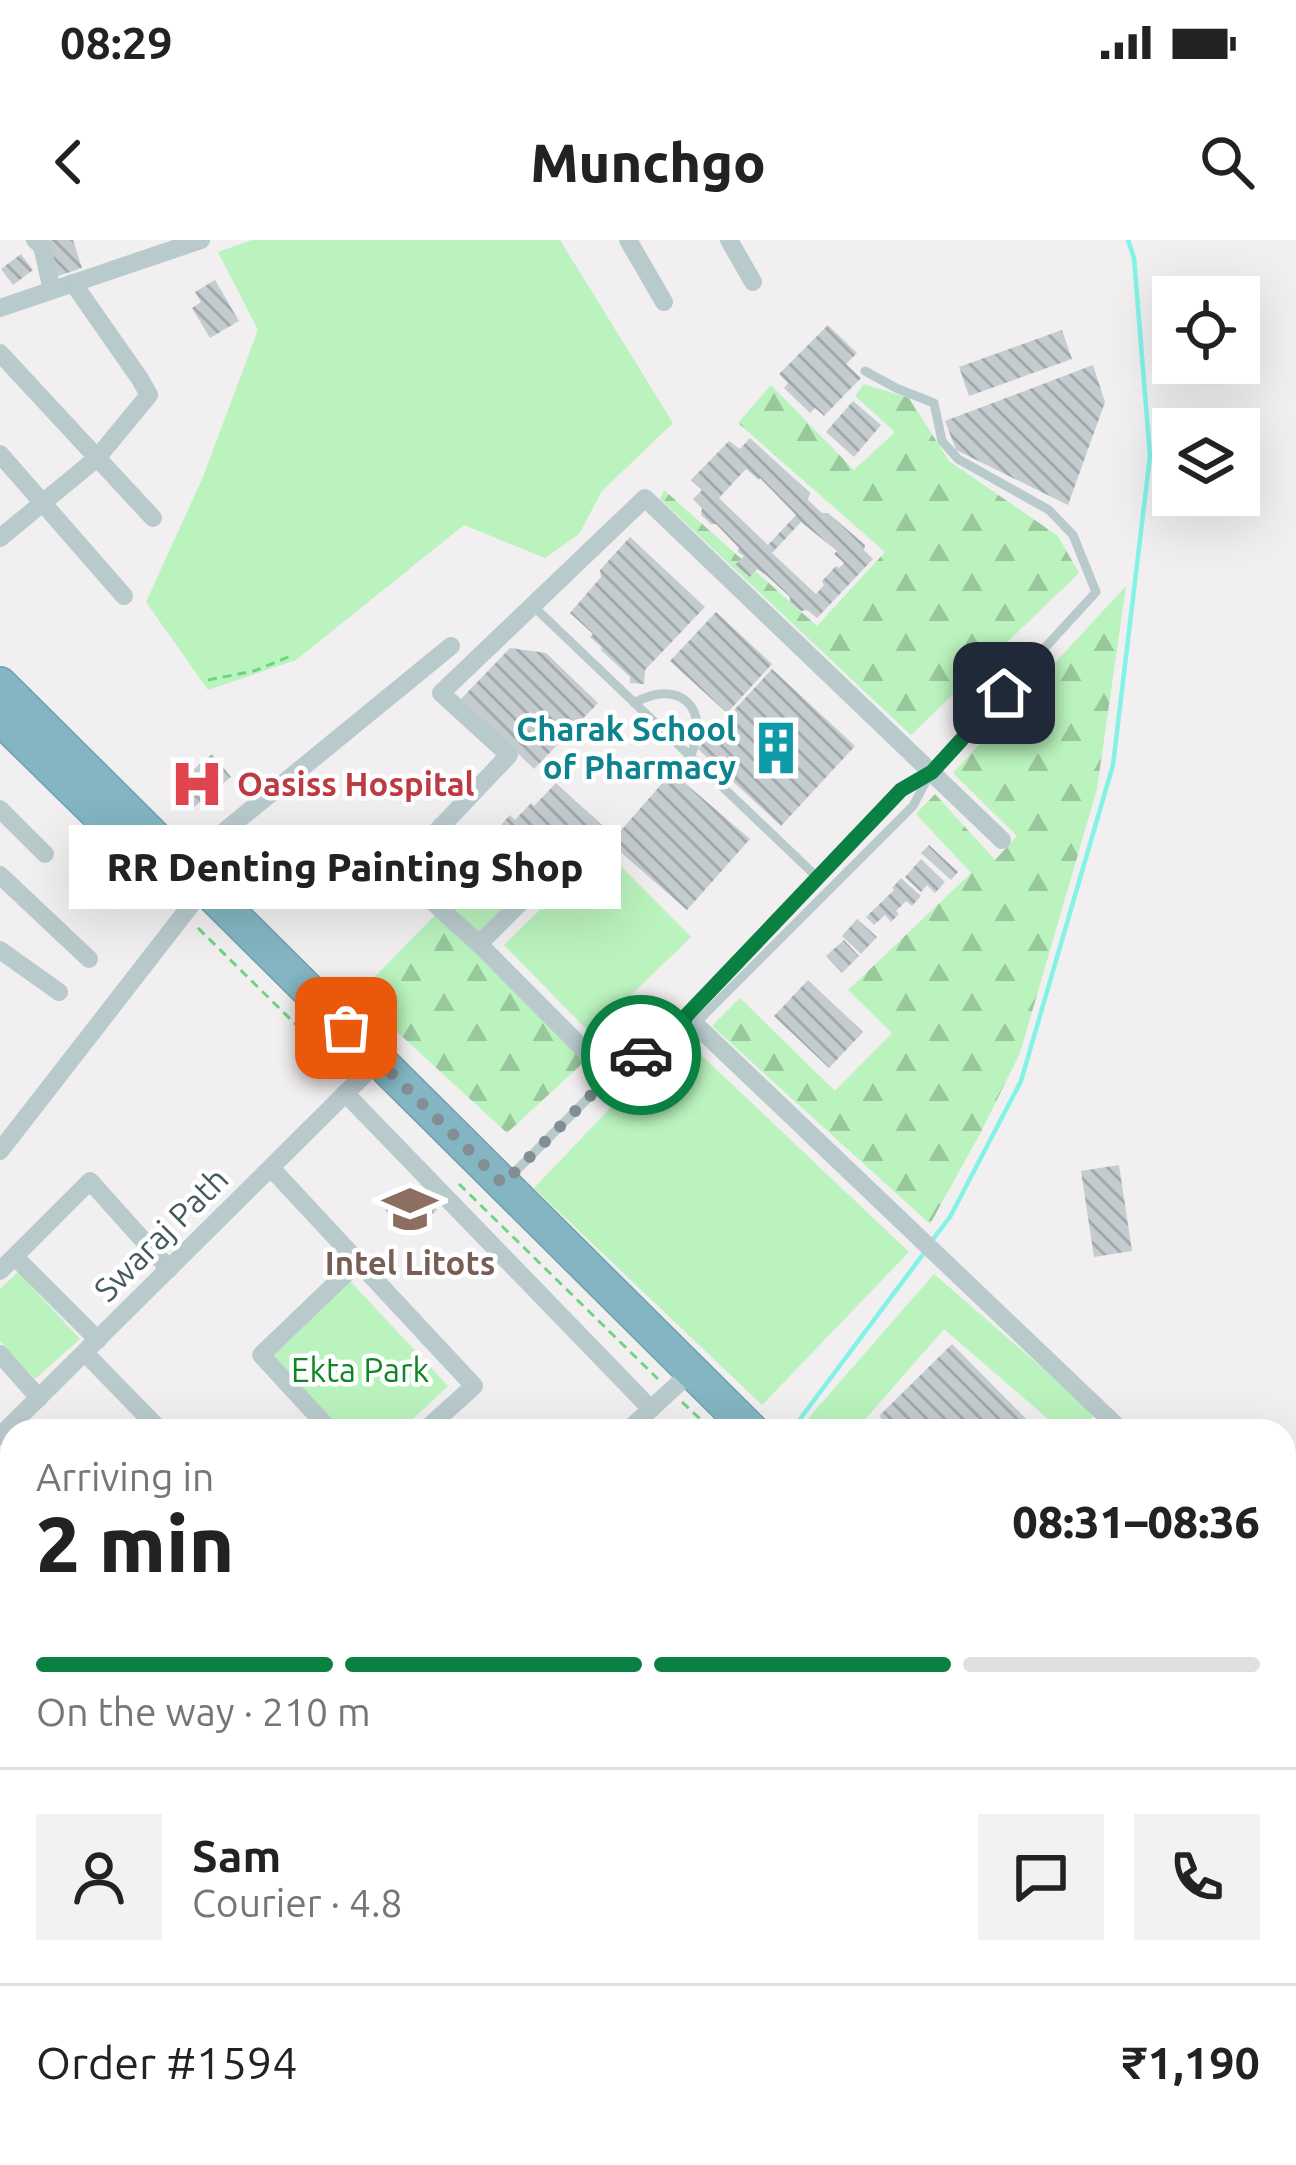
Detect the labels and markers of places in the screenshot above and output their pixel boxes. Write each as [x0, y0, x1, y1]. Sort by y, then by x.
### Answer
pin [953, 642, 1055, 744]
place label: Charak School of Pharmacy [516, 710, 736, 785]
building icon: Charak School of Pharmacy [747, 719, 805, 777]
hospital icon: Oasiss Hospital [168, 755, 226, 813]
place label: Oasiss Hospital [237, 765, 475, 802]
callout: RR Denting Painting Shop [70, 824, 622, 908]
pin [295, 977, 397, 1079]
school or university icon: Intel Litots [381, 1180, 439, 1238]
place label: Intel Litots [325, 1244, 495, 1281]

